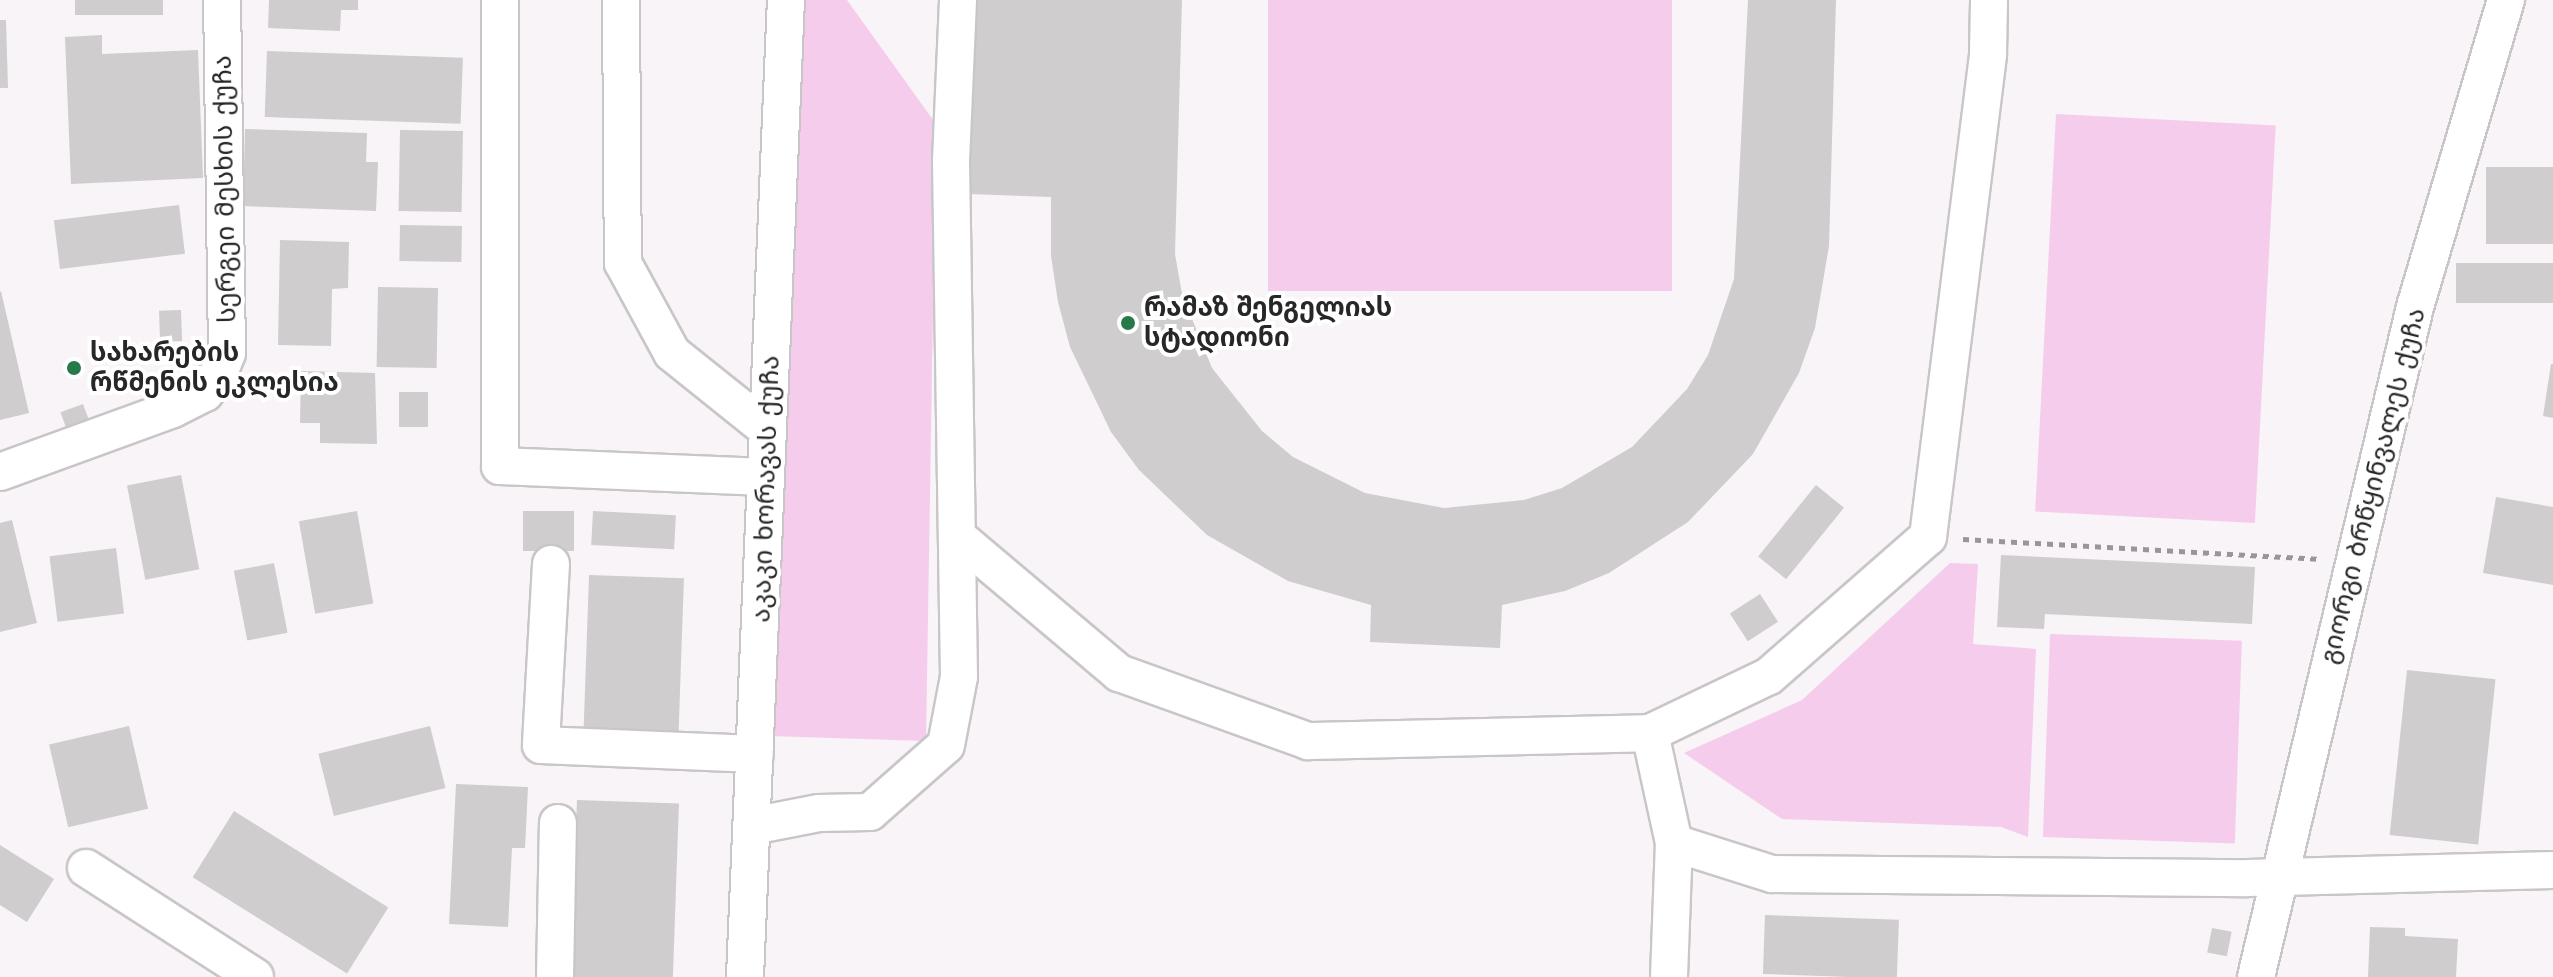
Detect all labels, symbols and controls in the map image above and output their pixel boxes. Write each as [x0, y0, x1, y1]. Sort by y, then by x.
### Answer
street label: სერგეი მესხის ქუჩა [207, 55, 243, 323]
place label: რამაზ შენგელიას სტადიონი [1144, 292, 1392, 354]
street label: გიორგი ბრწყინვალეს ქუჩა [2314, 305, 2432, 667]
marker: რამაზ შენგელიას სტადიონი [1119, 314, 1137, 332]
place label: სახარების რწმენის ეკლესია [90, 337, 339, 398]
street label: აკაკი ხორავას ქუჩა [746, 355, 786, 623]
marker: სახარების რწმენის ეკლესია [65, 359, 83, 377]

